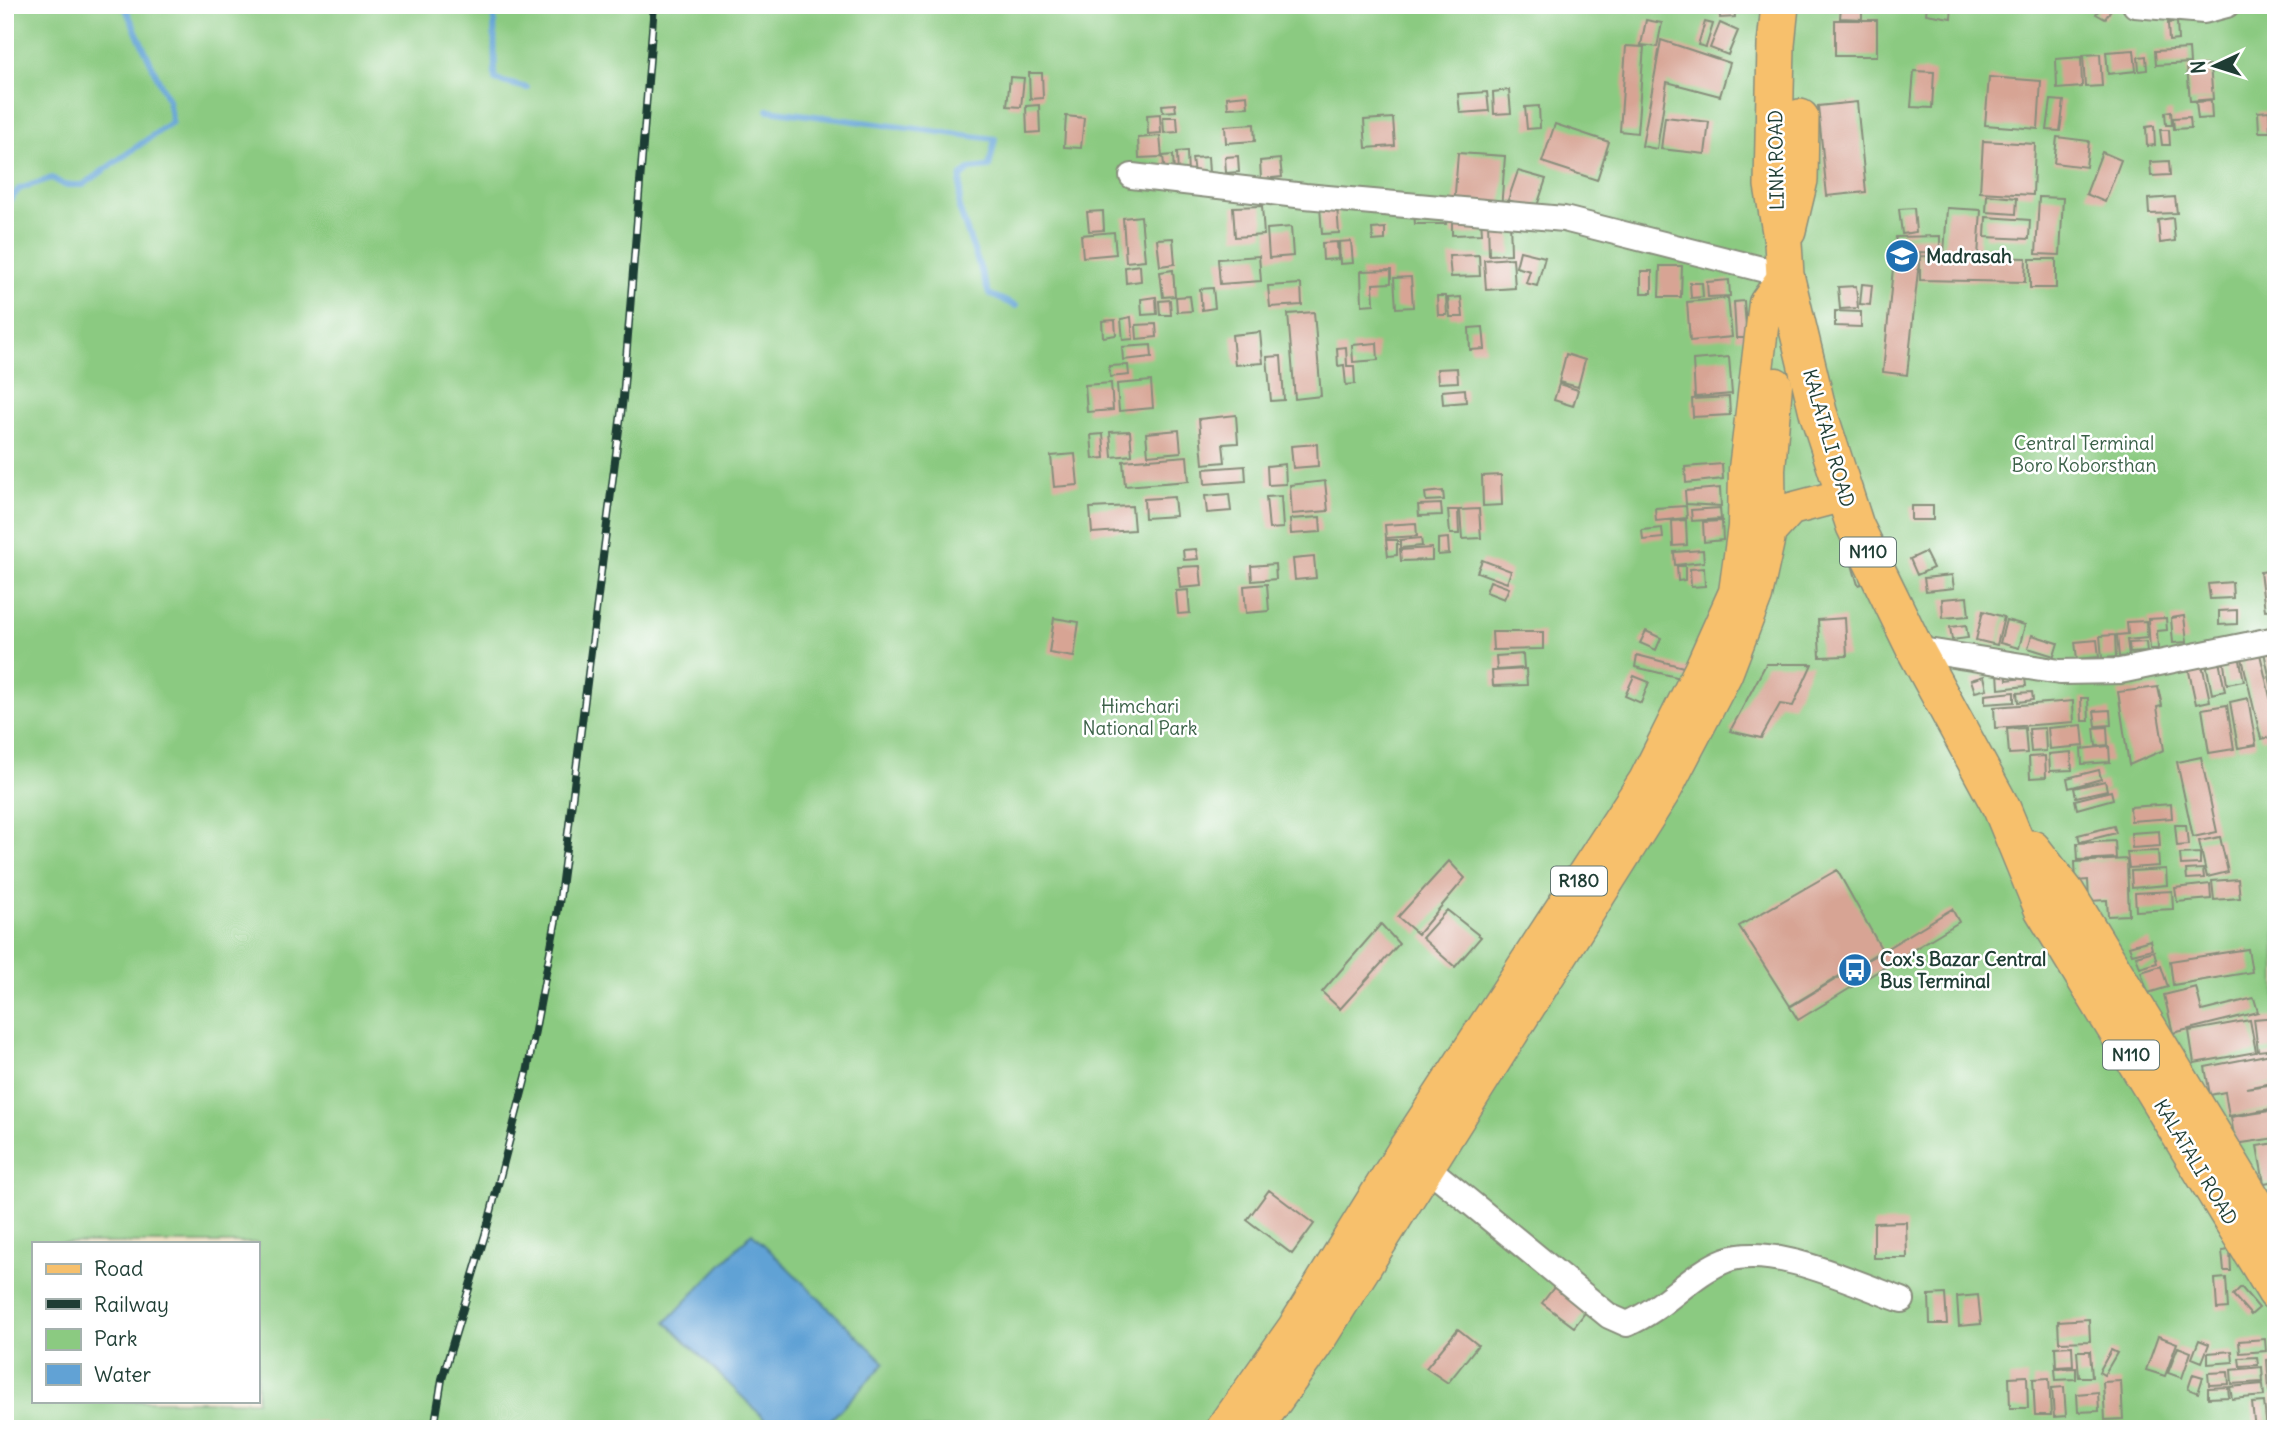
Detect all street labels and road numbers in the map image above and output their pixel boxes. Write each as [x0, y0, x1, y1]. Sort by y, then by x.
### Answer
street label: LINK ROAD [1763, 110, 1789, 210]
street label: KALATALI ROAD [1798, 366, 1860, 510]
road number: N110 [1840, 538, 1896, 566]
road number: R180 [1551, 866, 1607, 896]
road number: N110 [2103, 1040, 2159, 1070]
street label: KALATALI ROAD [2149, 1095, 2243, 1229]

